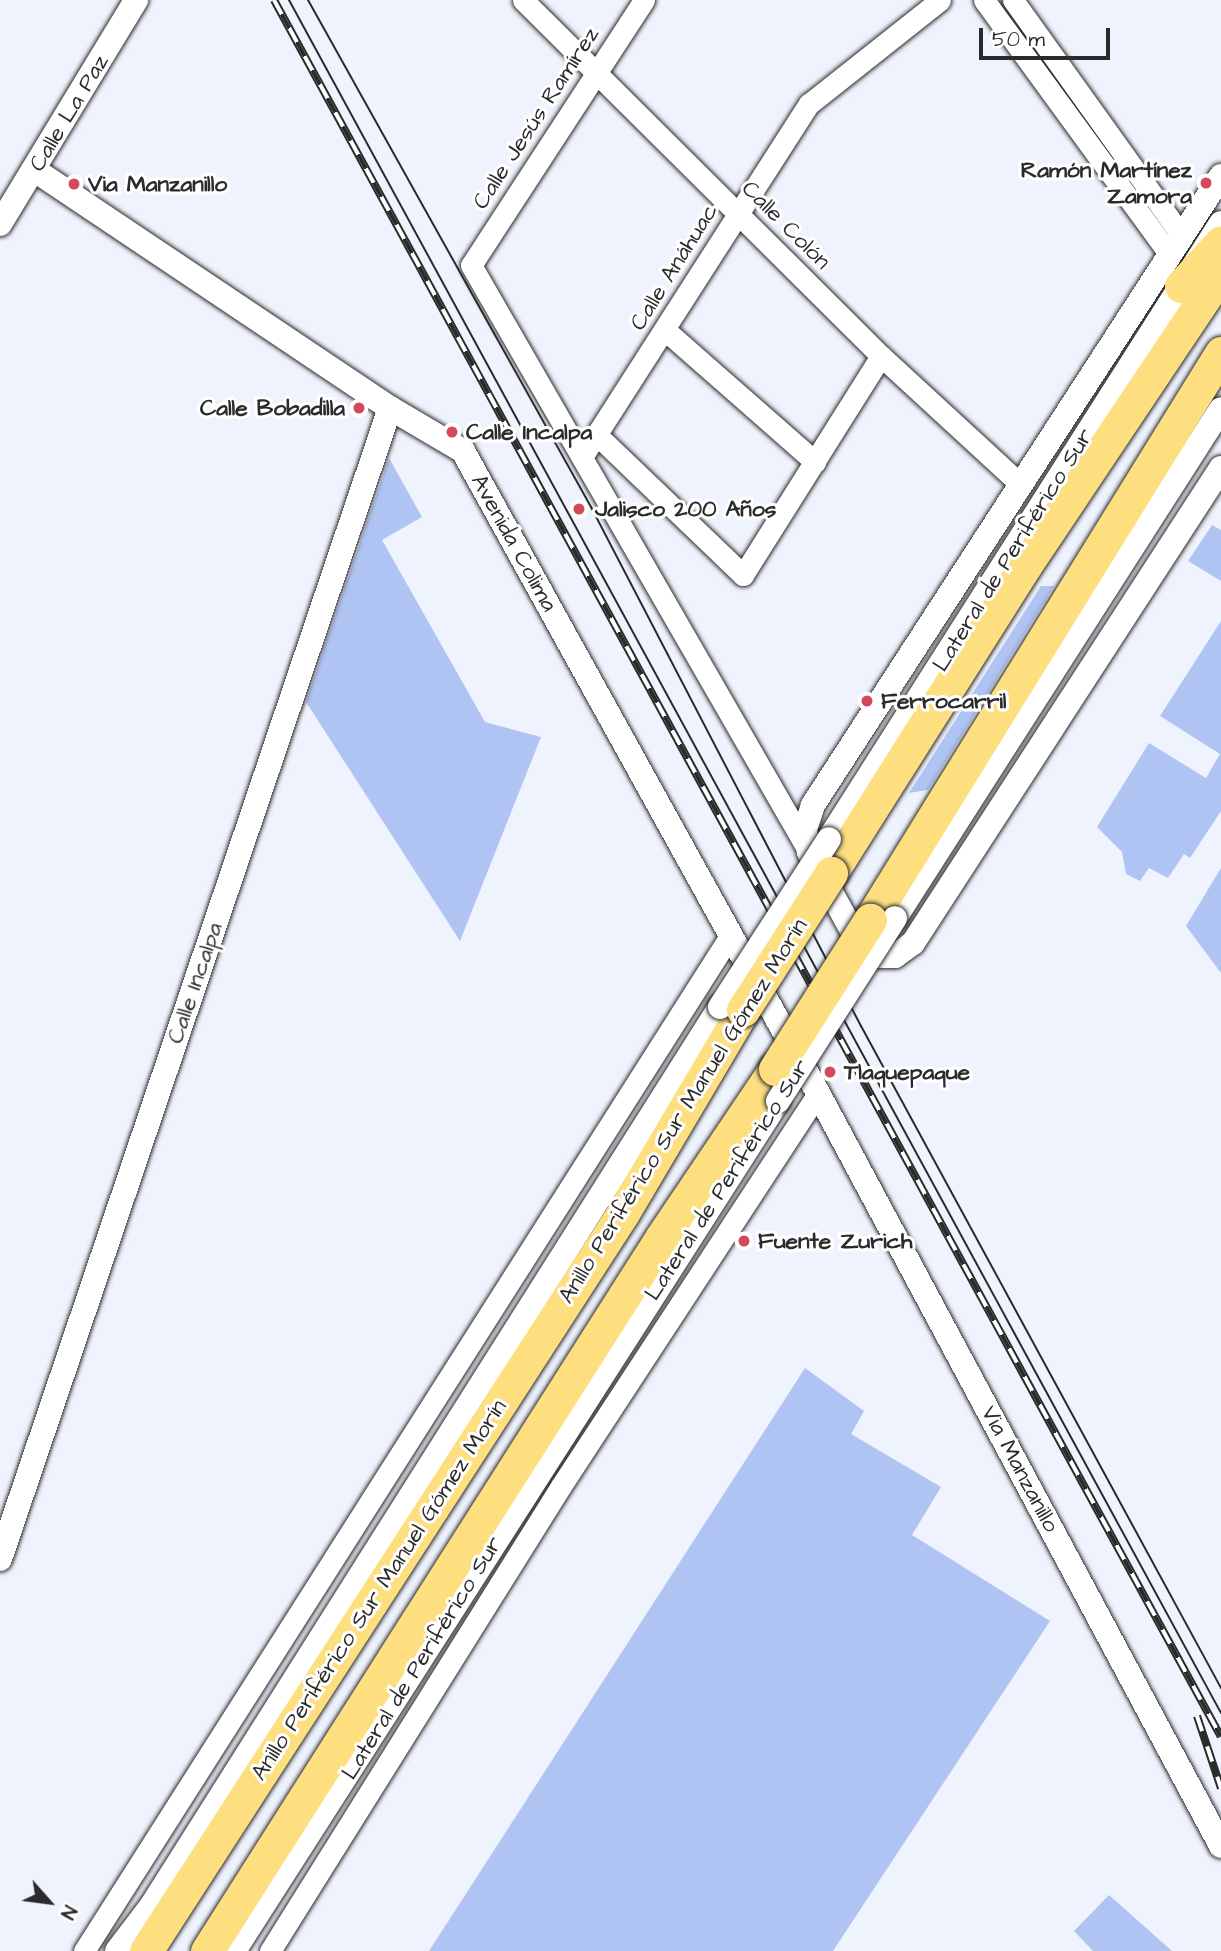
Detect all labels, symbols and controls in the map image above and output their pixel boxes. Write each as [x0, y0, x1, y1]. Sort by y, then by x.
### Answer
scale bar [983, 14, 1114, 58]
street label: Calle Jesús Ramírez [467, 22, 605, 214]
text: 50 m [992, 25, 1045, 54]
street label: Calle La Paz [23, 50, 115, 176]
place label: Ramón Martínez Zamora [1021, 156, 1192, 210]
place label: Via Manzanillo [88, 170, 227, 198]
street label: Calle Colón [736, 175, 836, 275]
marker: Ramón Martínez Zamora [1198, 175, 1214, 191]
marker: Via Manzanillo [66, 176, 82, 192]
street label: Calle Anáhuac [624, 199, 724, 335]
place label: Calle Bobadilla [200, 394, 345, 422]
marker: Calle Bobadilla [351, 400, 367, 416]
place label: Calle Incalpa [466, 418, 592, 446]
street label: Lateral de Periférico Sur [927, 423, 1099, 677]
marker: Calle Incalpa [444, 424, 460, 440]
street label: Avenida Colima [465, 470, 563, 616]
place label: Jalisco 200 Años [595, 495, 776, 523]
marker: Jalisco 200 Años [569, 499, 589, 519]
place label: Ferrocarril [881, 687, 1006, 715]
marker: Ferrocarril [859, 693, 875, 709]
street label: Anillo Periférico Sur Manuel Gómez Morín [553, 914, 813, 1308]
street label: Calle Incalpa [161, 919, 229, 1047]
street label: Lateral de Periférico Sur [639, 1054, 815, 1306]
place label: Tlaquepaque [844, 1058, 970, 1086]
marker: Tlaquepaque [822, 1064, 838, 1080]
place label: Fuente Zurich [758, 1227, 912, 1255]
marker: Fuente Zurich [736, 1233, 752, 1249]
street label: Anillo Periférico Sur Manuel Gómez Morín [245, 1394, 513, 1786]
street label: Via Manzanillo [975, 1401, 1065, 1537]
street label: Lateral de Periférico Sur [336, 1531, 508, 1785]
north arrow [14, 1867, 84, 1937]
text: N [53, 1900, 83, 1924]

